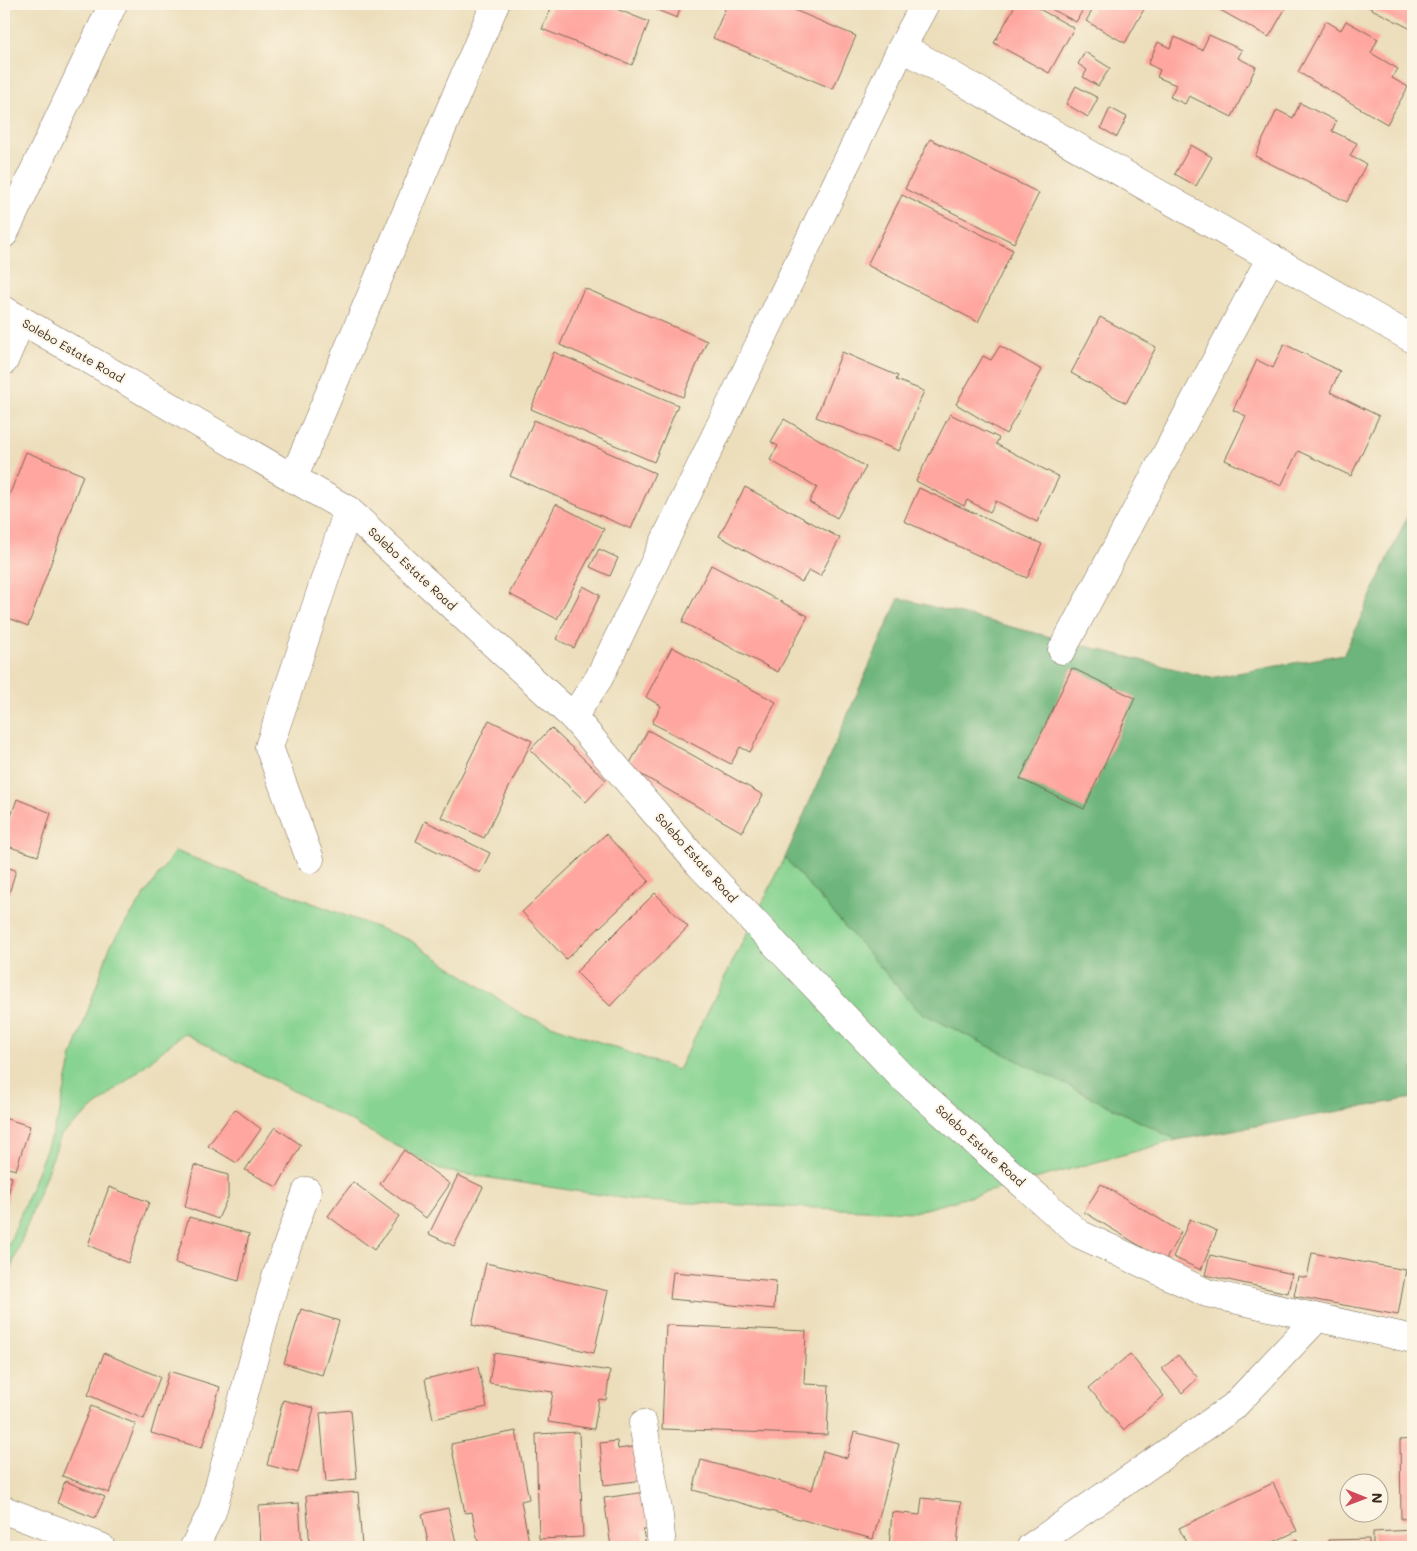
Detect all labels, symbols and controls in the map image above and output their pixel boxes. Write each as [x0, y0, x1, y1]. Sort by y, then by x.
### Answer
street label: Solebo Estate Road [20, 314, 128, 386]
street label: Solebo Estate Road [365, 523, 460, 614]
street label: Solebo Estate Road [652, 809, 741, 906]
street label: Solebo Estate Road [933, 1101, 1029, 1190]
north arrow [1340, 1474, 1390, 1524]
text: N [1368, 1493, 1387, 1504]

